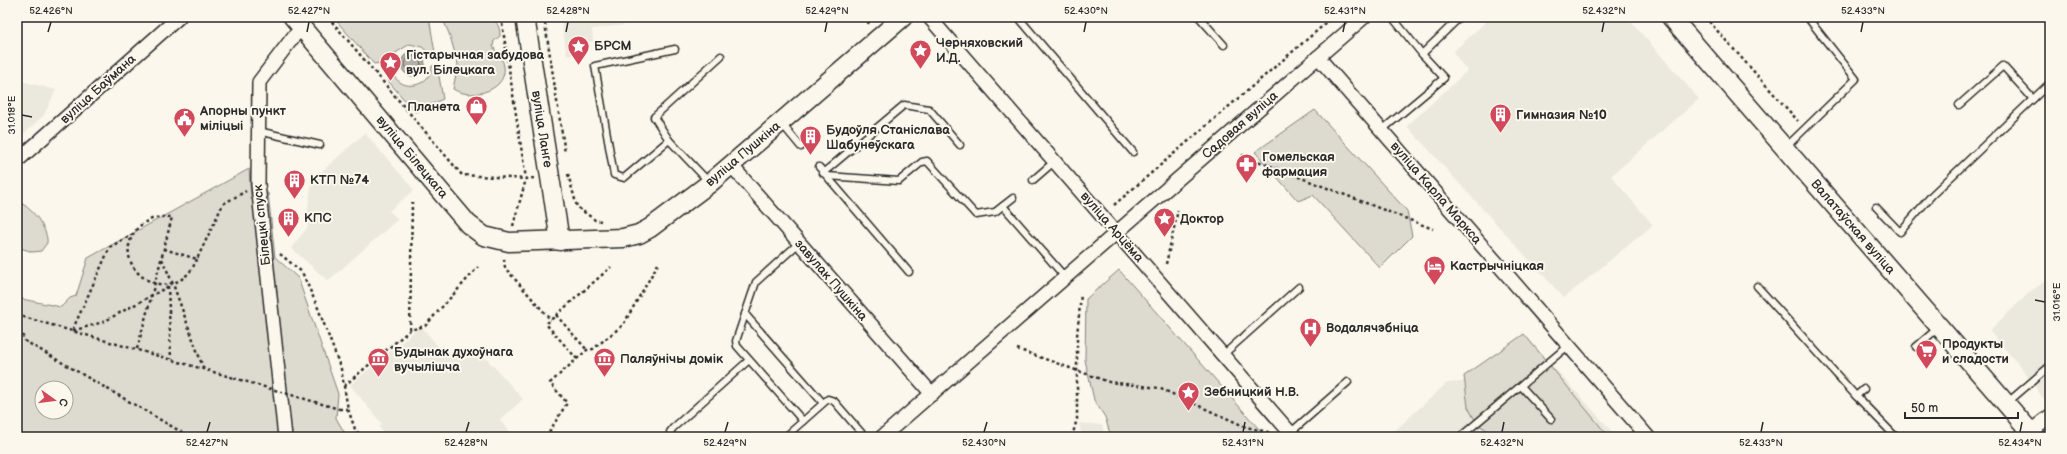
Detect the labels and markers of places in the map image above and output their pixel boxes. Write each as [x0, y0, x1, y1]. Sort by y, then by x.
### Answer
place icon: БРСМ [565, 33, 591, 66]
place label: Черняховский И.Д. [936, 35, 1023, 66]
place icon: Черняховский И.Д. [907, 37, 933, 70]
place label: БРСМ [594, 38, 632, 54]
place label: Гістарычная забудова вул. Білецкага [406, 47, 545, 78]
place icon: Гістарычная забудова вул. Білецкага [377, 49, 403, 82]
shop icon: Планета [463, 94, 489, 127]
place label: Планета [407, 99, 460, 115]
building icon: Гимназия №10 [1488, 102, 1514, 135]
place label: Апорны пункт міліцыі [199, 103, 287, 134]
public building icon: Апорны пункт міліцыі [171, 105, 197, 138]
place label: Гимназия №10 [1516, 107, 1607, 123]
place label: Будоўля Станіслава Шабунеўскага [826, 122, 950, 153]
building icon: Будоўля Станіслава Шабунеўскага [797, 124, 823, 157]
place label: Гомельская фармация [1262, 149, 1335, 180]
pharmacy icon: Гомельская фармация [1233, 151, 1259, 184]
building icon: КТП №74 [281, 167, 307, 200]
place label: КТП №74 [310, 172, 369, 188]
building icon: КПС [275, 205, 301, 238]
place icon: Доктор [1151, 206, 1177, 239]
place label: КПС [304, 210, 331, 226]
place label: Доктор [1180, 211, 1224, 227]
hotel icon: Кастрычніцкая [1422, 253, 1448, 286]
place label: Кастрычніцкая [1450, 258, 1544, 274]
hospital icon: Водалячэбніца [1297, 315, 1323, 348]
place label: Водалячэбніца [1326, 320, 1419, 336]
place label: Продукты и сладости [1942, 336, 2009, 367]
supermarket icon: Продукты и сладости [1913, 338, 1939, 371]
place label: Будынак духоўнага вучылішча [394, 344, 513, 375]
museum icon: Будынак духоўнага вучылішча [365, 346, 391, 379]
museum icon: Паляўнічы домік [591, 346, 617, 379]
place label: Паляўнічы домік [620, 351, 724, 367]
place icon: Зебницкий Н.В. [1175, 379, 1201, 412]
place label: Зебницкий Н.В. [1204, 384, 1299, 400]

